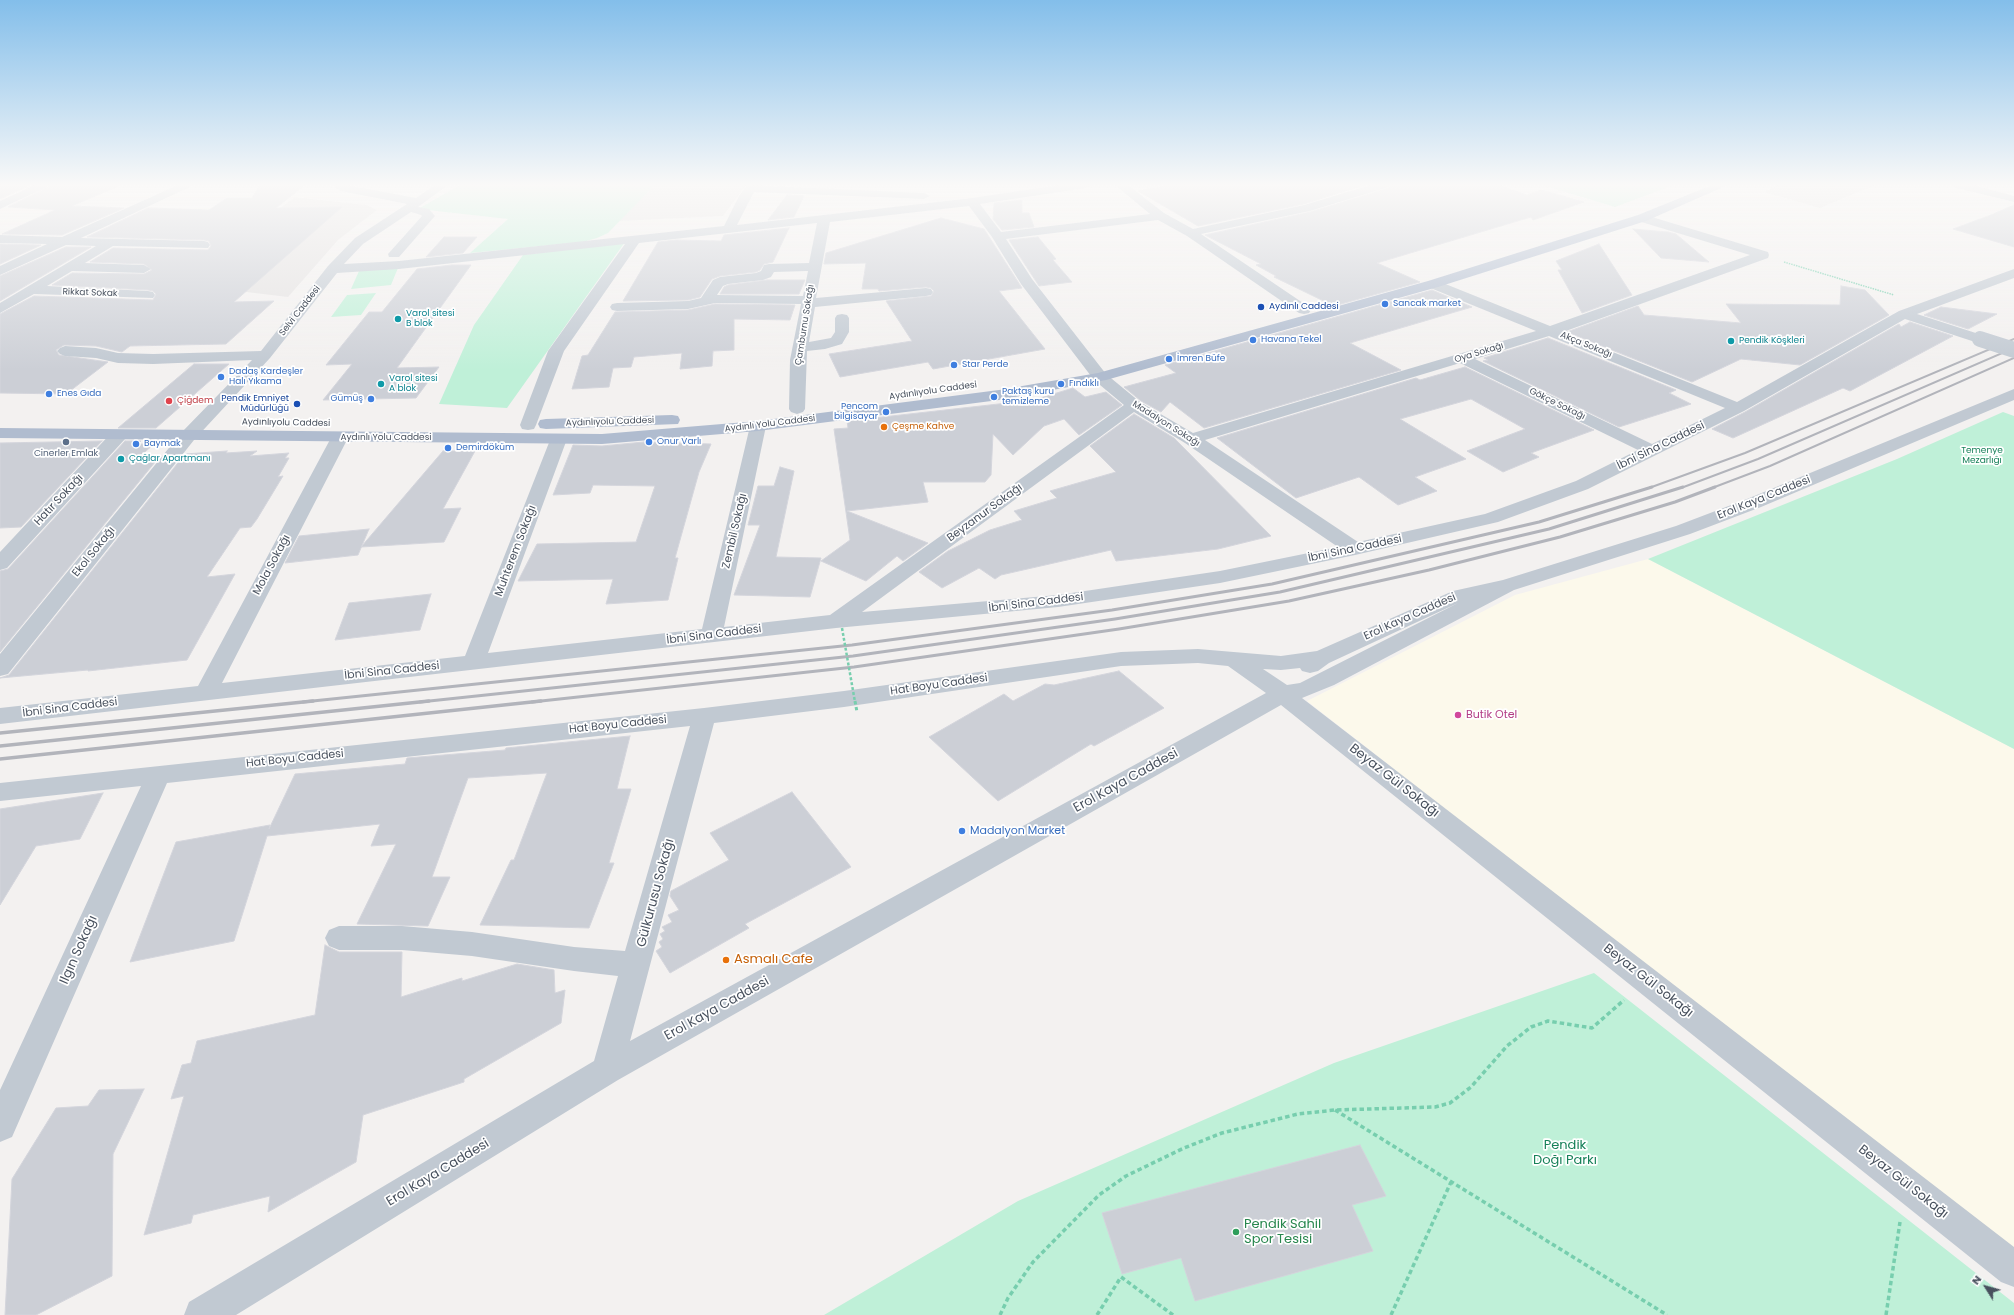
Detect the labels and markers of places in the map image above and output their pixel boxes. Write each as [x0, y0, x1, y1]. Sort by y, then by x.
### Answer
marker: Sancak market [1380, 299, 1390, 309]
place label: Sancak market [1393, 299, 1461, 309]
marker: Aydınlı Caddesi [1256, 302, 1266, 312]
place label: Aydınlı Caddesi [1269, 302, 1339, 312]
place label: Varol sitesi B blok [406, 309, 455, 330]
marker: Varol sitesi B blok [393, 314, 403, 324]
marker: Havana Tekel [1248, 335, 1258, 345]
place label: Havana Tekel [1261, 335, 1322, 345]
marker: Pendik Köşkleri [1726, 336, 1736, 346]
place label: Pendik Köşkleri [1739, 336, 1805, 346]
marker: İmren Büfe [1164, 354, 1174, 364]
place label: İmren Büfe [1177, 354, 1225, 364]
marker: Star Perde [949, 360, 959, 370]
place label: Star Perde [962, 360, 1008, 370]
place label: Dadaş Kardeşler Halı Yıkama [229, 367, 303, 388]
marker: Dadaş Kardeşler Halı Yıkama [216, 372, 226, 382]
place label: Varol sitesi A blok [389, 374, 438, 395]
marker: Varol sitesi A blok [376, 379, 386, 389]
marker: Fındıklı [1056, 379, 1066, 389]
place label: Fındıklı [1069, 379, 1099, 389]
place label: Paktaş kuru temizleme [1002, 387, 1054, 408]
marker: Enes Gıda [44, 389, 54, 399]
place label: Enes Gıda [57, 389, 101, 399]
marker: Paktaş kuru temizleme [989, 392, 999, 402]
place label: Pendik Emniyet Müdürlüğü [221, 394, 289, 415]
place label: Gümüş [331, 394, 363, 404]
marker: Gümüş [366, 394, 376, 404]
marker: Çiğdem [164, 396, 174, 406]
place label: Çiğdem [177, 396, 213, 406]
marker: Pendik Emniyet Müdürlüğü [292, 399, 302, 409]
place label: Pencom bilgisayar [834, 402, 878, 423]
marker: Pencom bilgisayar [881, 407, 891, 417]
marker: Çeşme Kahve [879, 422, 889, 432]
place label: Çeşme Kahve [892, 422, 954, 432]
marker: Cinerler Emlak [61, 437, 71, 447]
marker: Onur Varlı [644, 437, 654, 447]
place label: Onur Varlı [657, 437, 701, 447]
marker: Baymak [131, 439, 141, 449]
place label: Baymak [144, 439, 181, 449]
marker: Demirdöküm [443, 443, 453, 453]
place label: Demirdöküm [456, 443, 514, 453]
place label: Cinerler Emlak [34, 449, 98, 459]
marker: Çağlar Apartmanı [116, 454, 126, 464]
place label: Çağlar Apartmanı [129, 454, 210, 464]
place label: Butik Otel [1466, 708, 1517, 722]
marker: Butik Otel [1453, 710, 1463, 720]
place label: Madalyon Market [970, 824, 1065, 838]
marker: Madalyon Market [957, 826, 967, 836]
place label: Asmalı Cafe [734, 952, 813, 968]
marker: Asmalı Cafe [721, 955, 731, 965]
place label: Pendik Sahil Spor Tesisi [1244, 1217, 1321, 1248]
marker: Pendik Sahil Spor Tesisi [1231, 1227, 1241, 1237]

